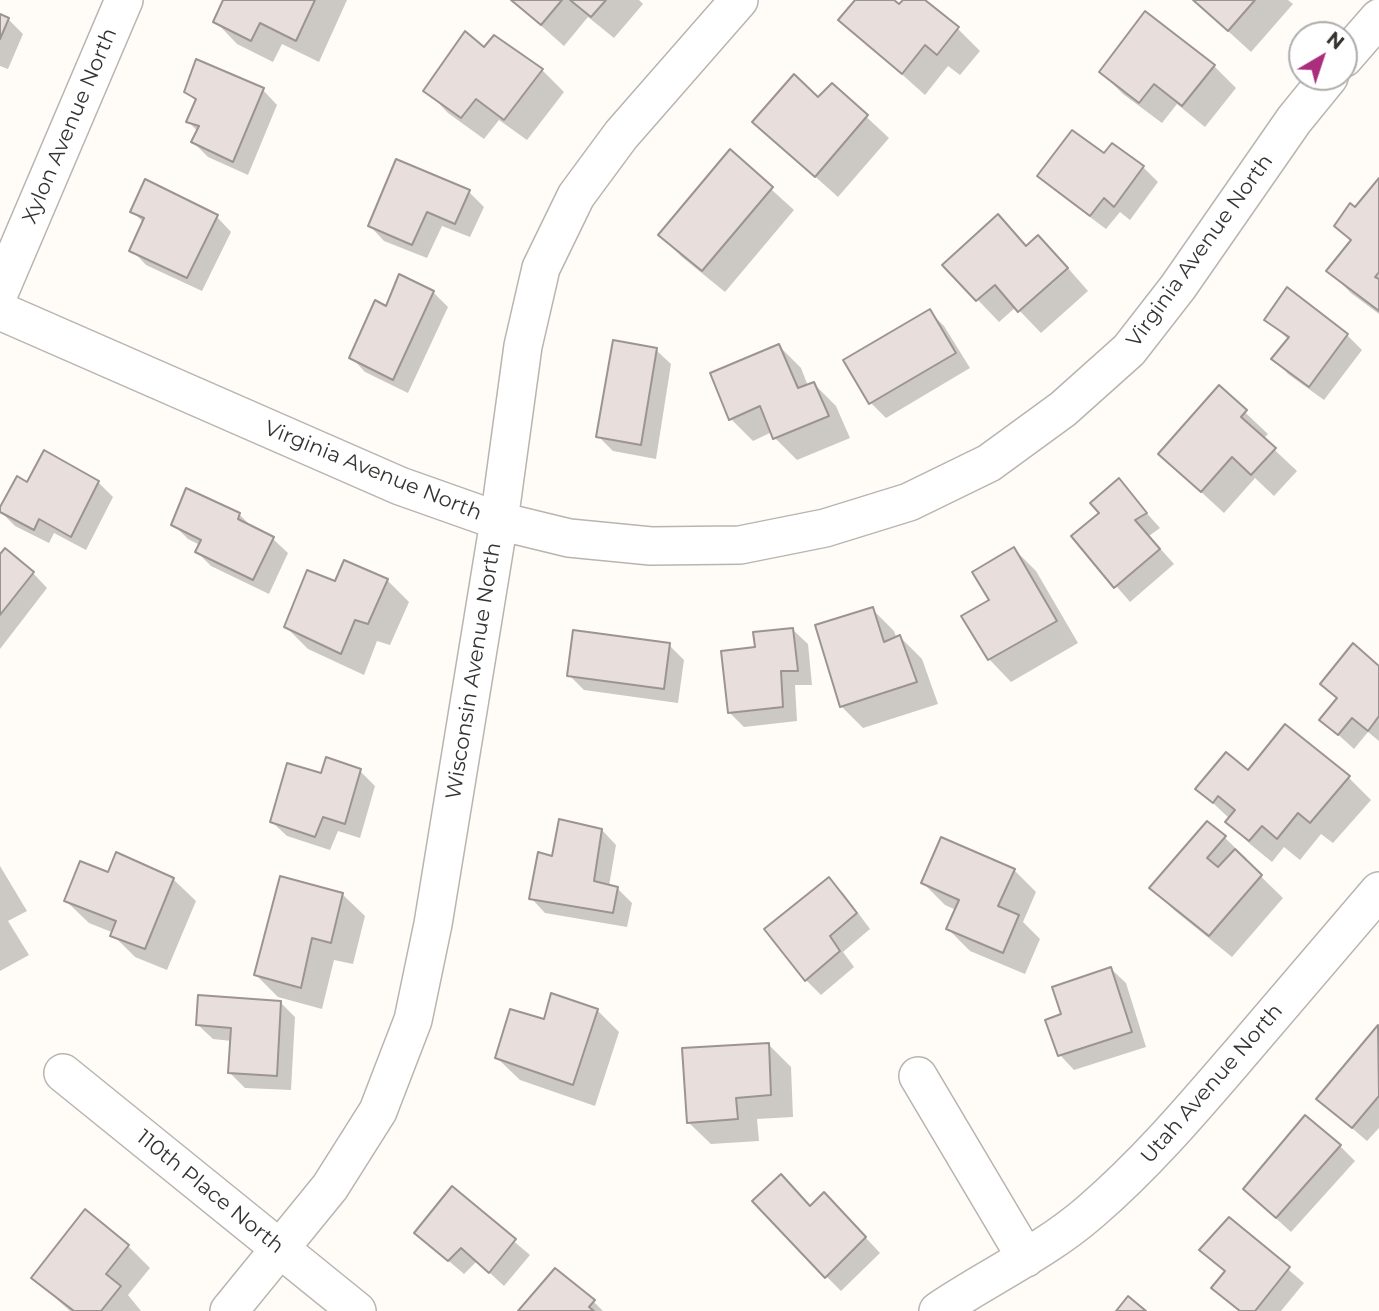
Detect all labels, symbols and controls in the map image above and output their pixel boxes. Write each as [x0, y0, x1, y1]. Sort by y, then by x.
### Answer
north arrow [1288, 21, 1358, 91]
street label: Xylon Avenue North [17, 24, 123, 228]
text: N [1322, 27, 1348, 55]
street label: Virginia Avenue North [1122, 150, 1278, 352]
street label: Virginia Avenue North [261, 416, 485, 526]
street label: Wisconsin Avenue North [441, 541, 507, 801]
street label: Utah Avenue North [1136, 999, 1288, 1169]
street label: 110th Place North [131, 1125, 289, 1259]

